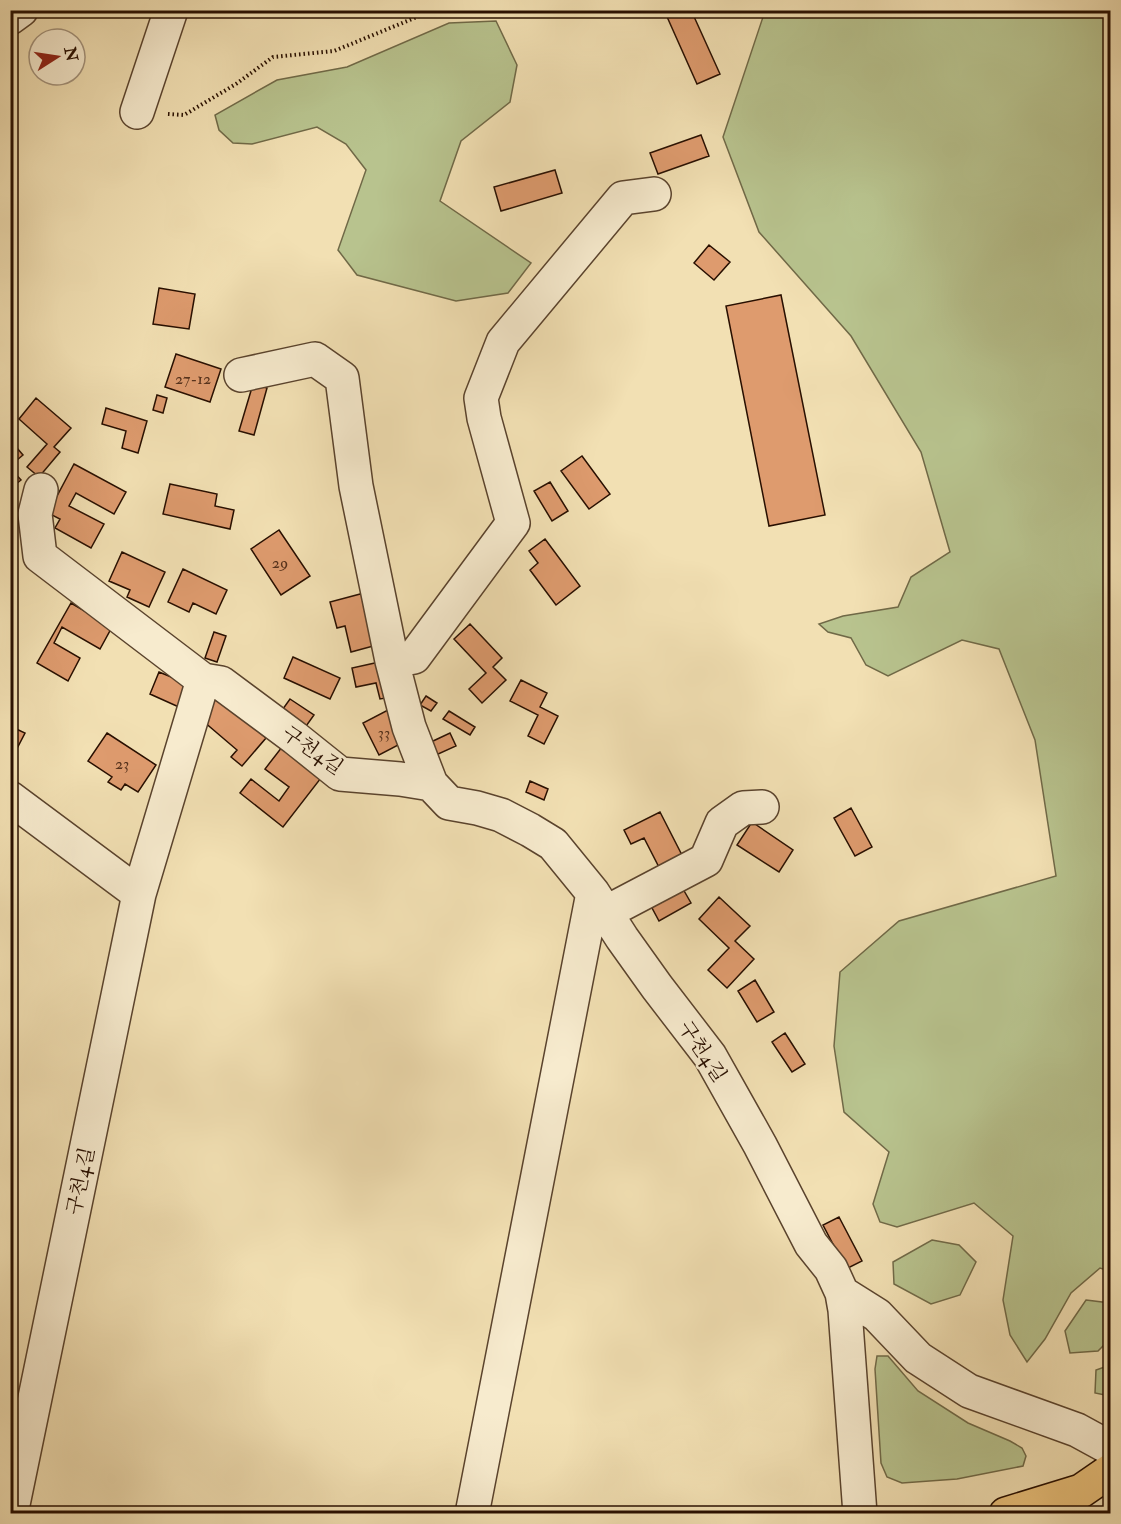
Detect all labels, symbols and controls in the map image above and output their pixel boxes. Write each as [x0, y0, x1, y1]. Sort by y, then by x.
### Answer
north arrow [27, 27, 87, 87]
text: N [59, 44, 82, 64]
house number: 27-12 [175, 369, 211, 389]
house number: 29 [272, 553, 288, 573]
street label: 구천4길 [277, 720, 348, 780]
house number: 33 [378, 723, 390, 743]
house number: 23 [115, 754, 129, 774]
street label: 구천4길 [673, 1016, 732, 1087]
street label: 구천4길 [61, 1145, 100, 1217]

